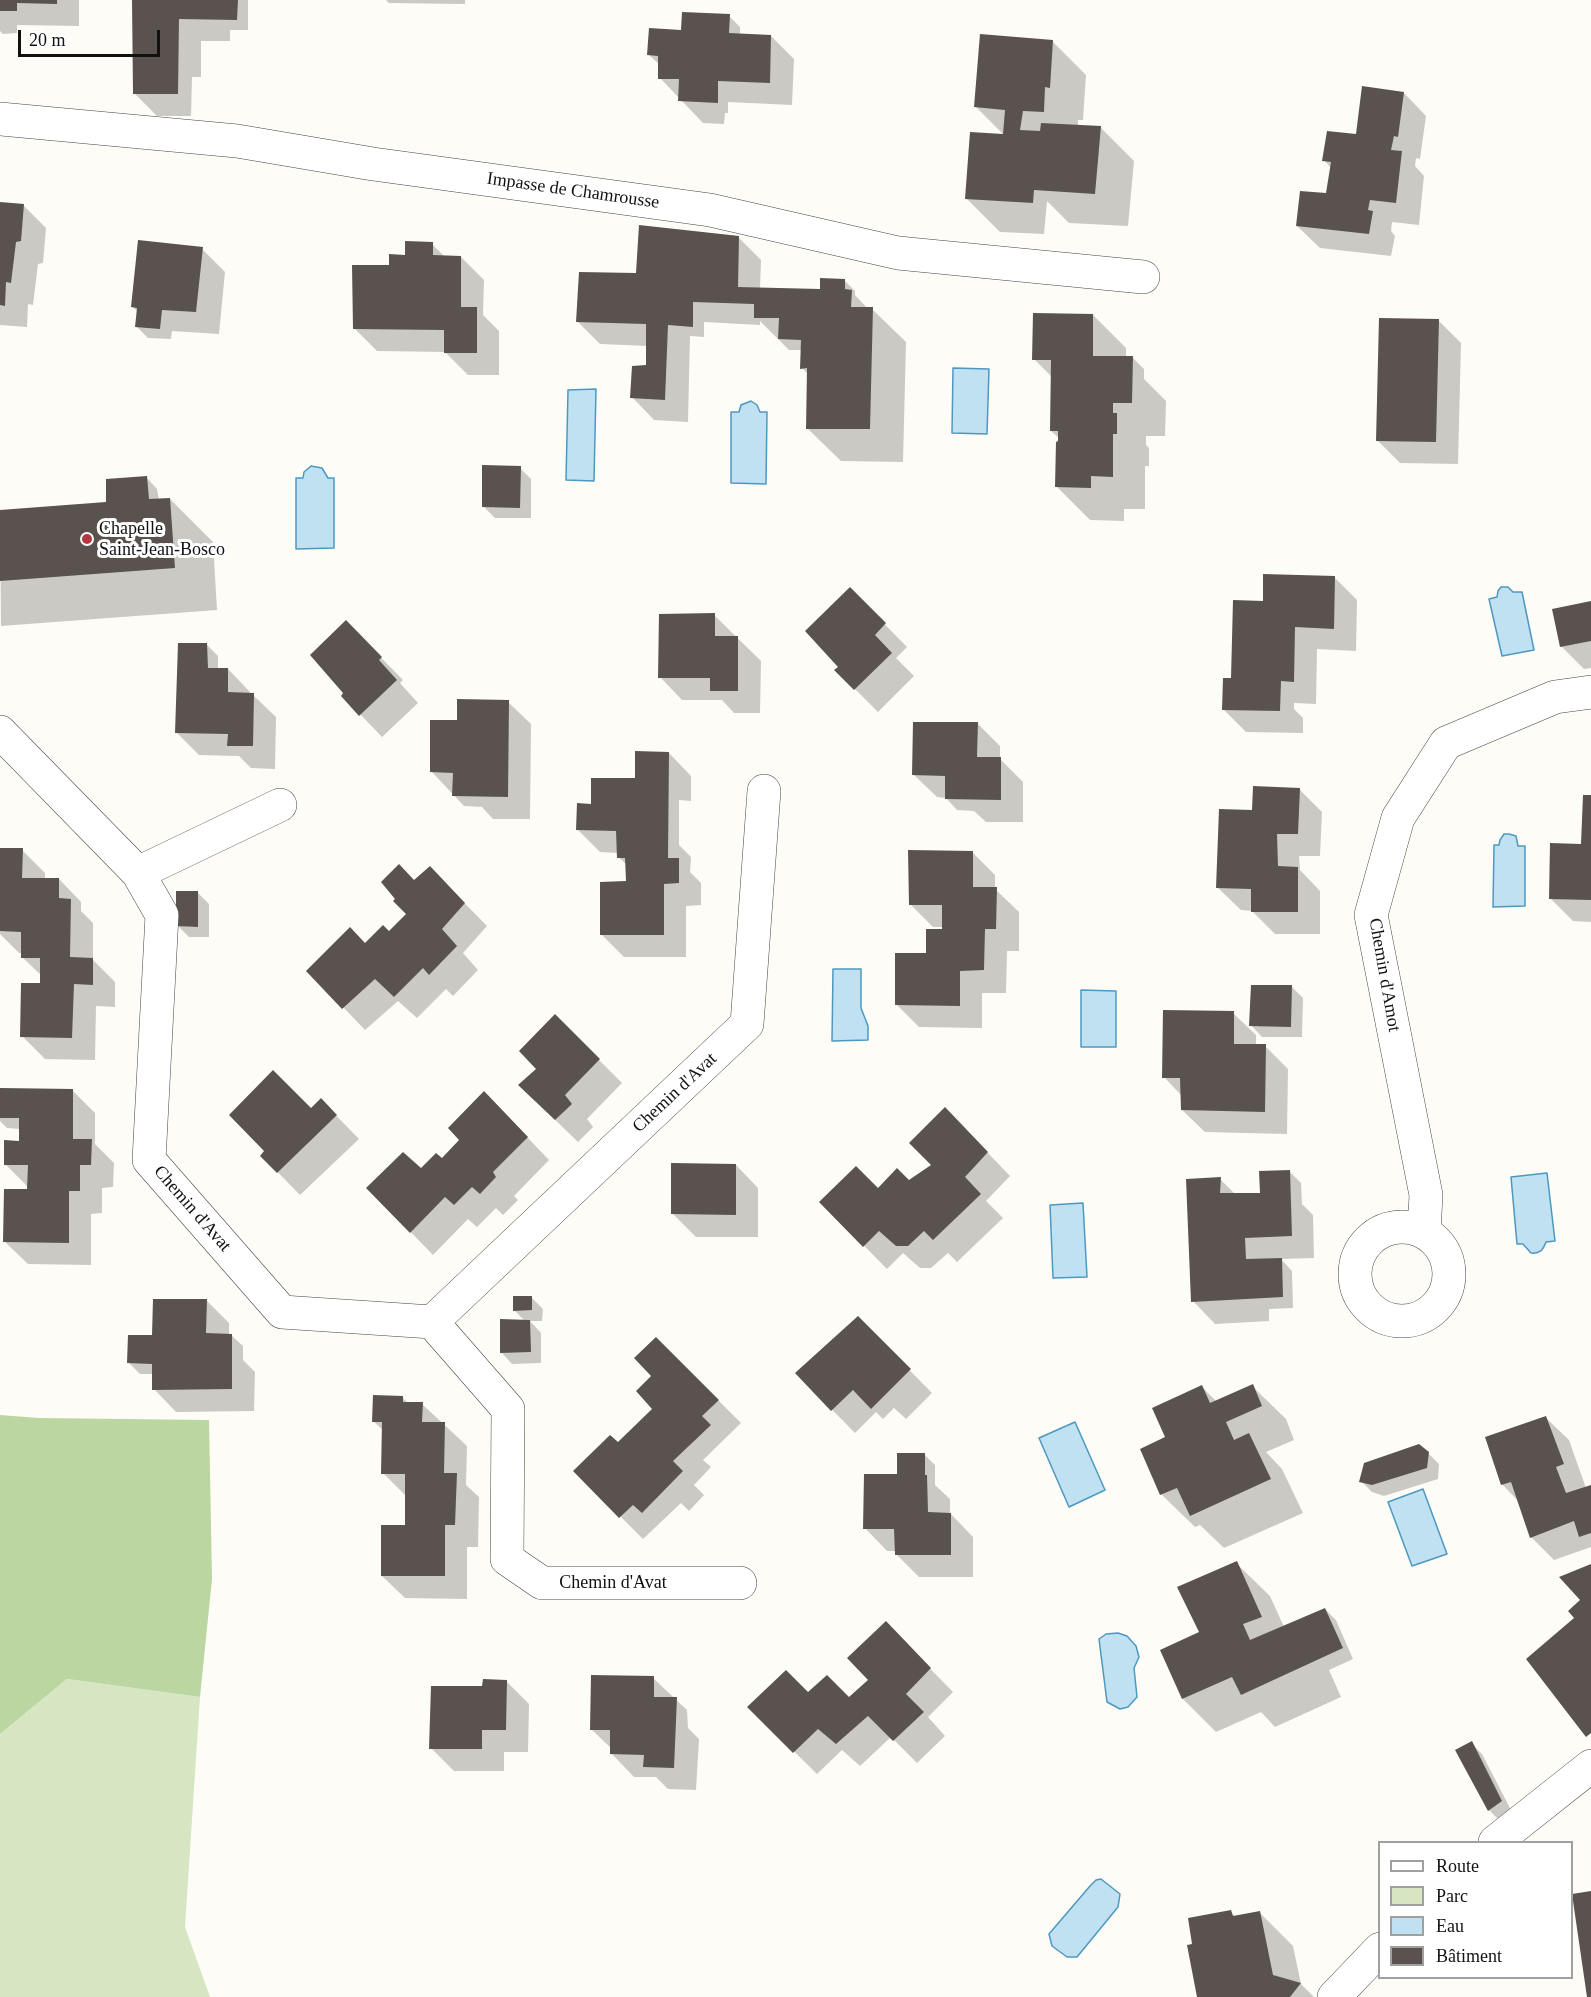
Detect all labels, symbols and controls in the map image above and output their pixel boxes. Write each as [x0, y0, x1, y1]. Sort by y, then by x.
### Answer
scale bar [21, 18, 164, 56]
text: 20 m [29, 30, 66, 50]
street label: Impasse de Chamrousse [485, 168, 661, 214]
place label: Chapelle Saint-Jean-Bosco [99, 518, 225, 560]
marker: Chapelle Saint-Jean-Bosco [80, 532, 94, 546]
street label: Chemin d'Amot [1363, 917, 1405, 1033]
street label: Chemin d'Avat [628, 1048, 722, 1138]
street label: Chemin d'Avat [149, 1161, 235, 1257]
street label: Chemin d'Avat [559, 1572, 667, 1594]
legend [1378, 1841, 1573, 1979]
text: Route [1436, 1856, 1479, 1876]
text: Parc [1436, 1886, 1468, 1906]
text: Eau [1436, 1916, 1464, 1936]
text: Bâtiment [1436, 1946, 1502, 1966]

